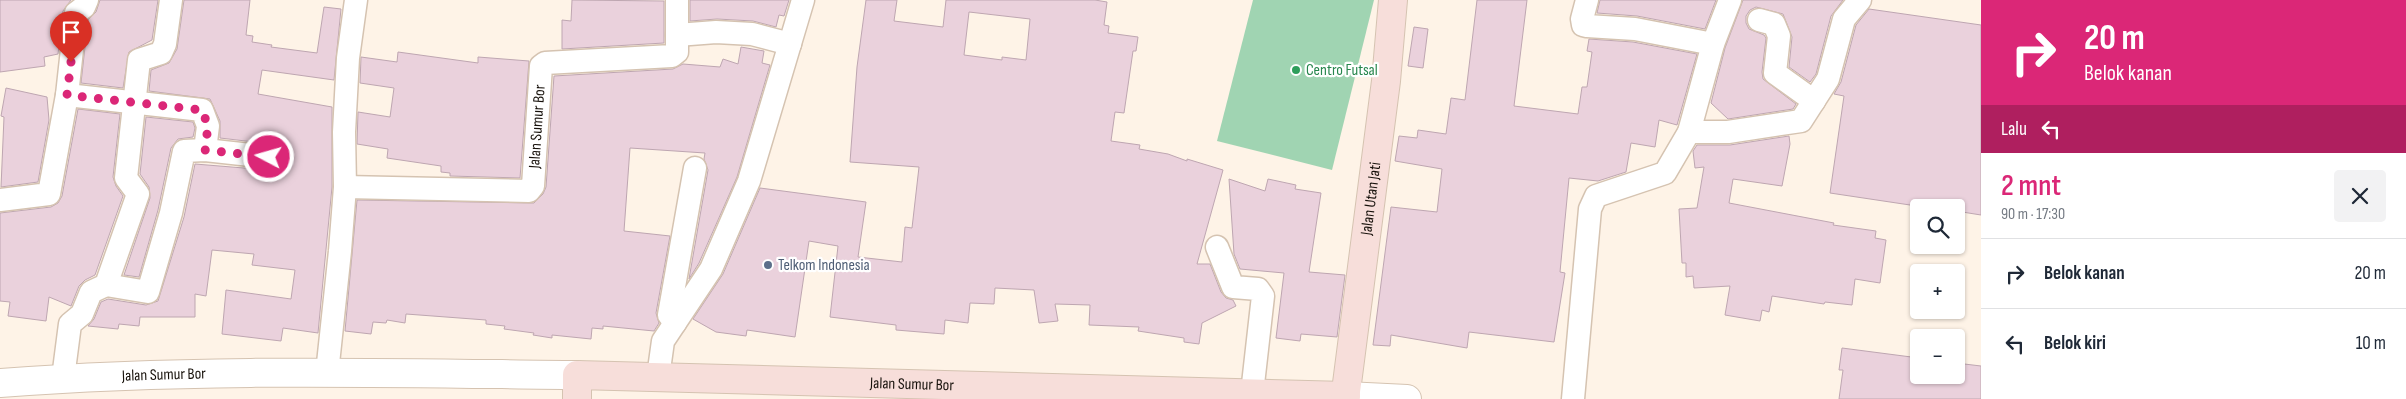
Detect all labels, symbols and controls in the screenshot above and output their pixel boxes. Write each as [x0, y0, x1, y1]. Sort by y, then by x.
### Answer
pin [50, 11, 92, 62]
text: 20 m [2084, 17, 2145, 60]
icon: arrive [57, 18, 85, 46]
icon: right [2001, 20, 2066, 85]
text: Belok kanan [2084, 60, 2172, 87]
place label: Centro Futsal [1306, 61, 1378, 80]
marker: Centro Futsal [1290, 64, 1302, 76]
street label: Jalan Sumur Bor [525, 84, 549, 170]
icon: left [2037, 115, 2065, 143]
text: Lalu [2001, 118, 2027, 141]
position arrow [242, 130, 294, 182]
street label: Jalan Utan Jati [1357, 161, 1385, 237]
text: 2 mnt [2001, 168, 2061, 204]
button: close [2334, 170, 2386, 222]
map controls [1910, 199, 1965, 384]
button: search [1910, 199, 1965, 254]
text: 90 m · 17:30 [2001, 205, 2065, 224]
place label: Telkom Indonesia [778, 256, 870, 275]
marker: Telkom Indonesia [762, 259, 774, 271]
icon: right [2001, 260, 2029, 288]
text: Belok kanan [2044, 262, 2125, 285]
text: 20 m [2354, 262, 2386, 285]
button: + [1910, 264, 1965, 319]
button: − [1910, 329, 1965, 384]
icon: left [2001, 330, 2029, 358]
text: Belok kiri [2044, 332, 2106, 355]
text: 10 m [2356, 332, 2386, 355]
street label: Jalan Sumur Bor [120, 364, 206, 385]
street label: Jalan Sumur Bor [869, 373, 955, 395]

